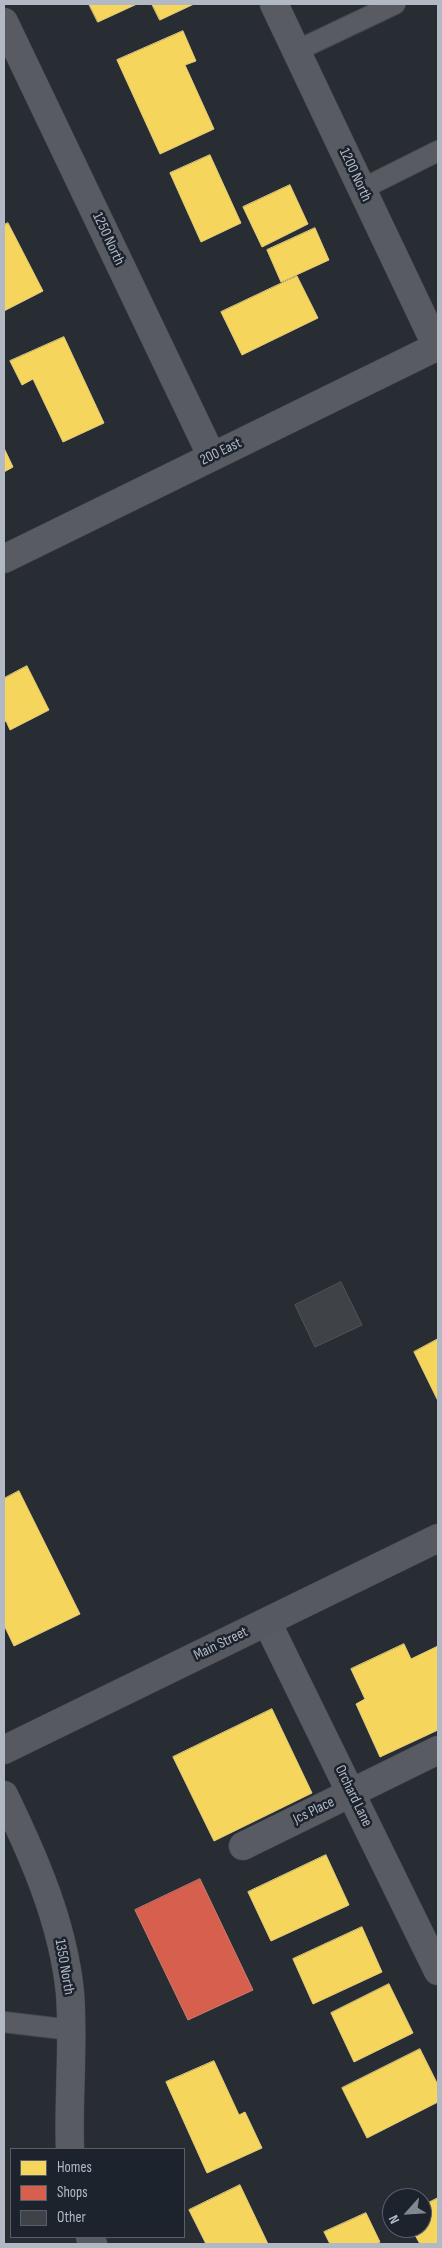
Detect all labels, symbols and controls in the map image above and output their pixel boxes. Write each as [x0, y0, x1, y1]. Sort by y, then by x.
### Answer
street label: 1200 North [335, 145, 375, 205]
street label: 1250 North [88, 210, 128, 268]
street label: 200 East [197, 434, 245, 470]
street label: Main Street [191, 1623, 251, 1665]
street label: Orchard Lane [330, 1762, 376, 1830]
street label: Jcs Place [290, 1793, 338, 1829]
street label: 1350 North [50, 1938, 78, 1996]
legend [10, 2148, 185, 2238]
text: Homes [57, 2158, 92, 2177]
text: Shops [57, 2183, 88, 2202]
north arrow [382, 2188, 432, 2238]
text: Other [57, 2208, 86, 2227]
text: N [385, 2212, 403, 2226]

